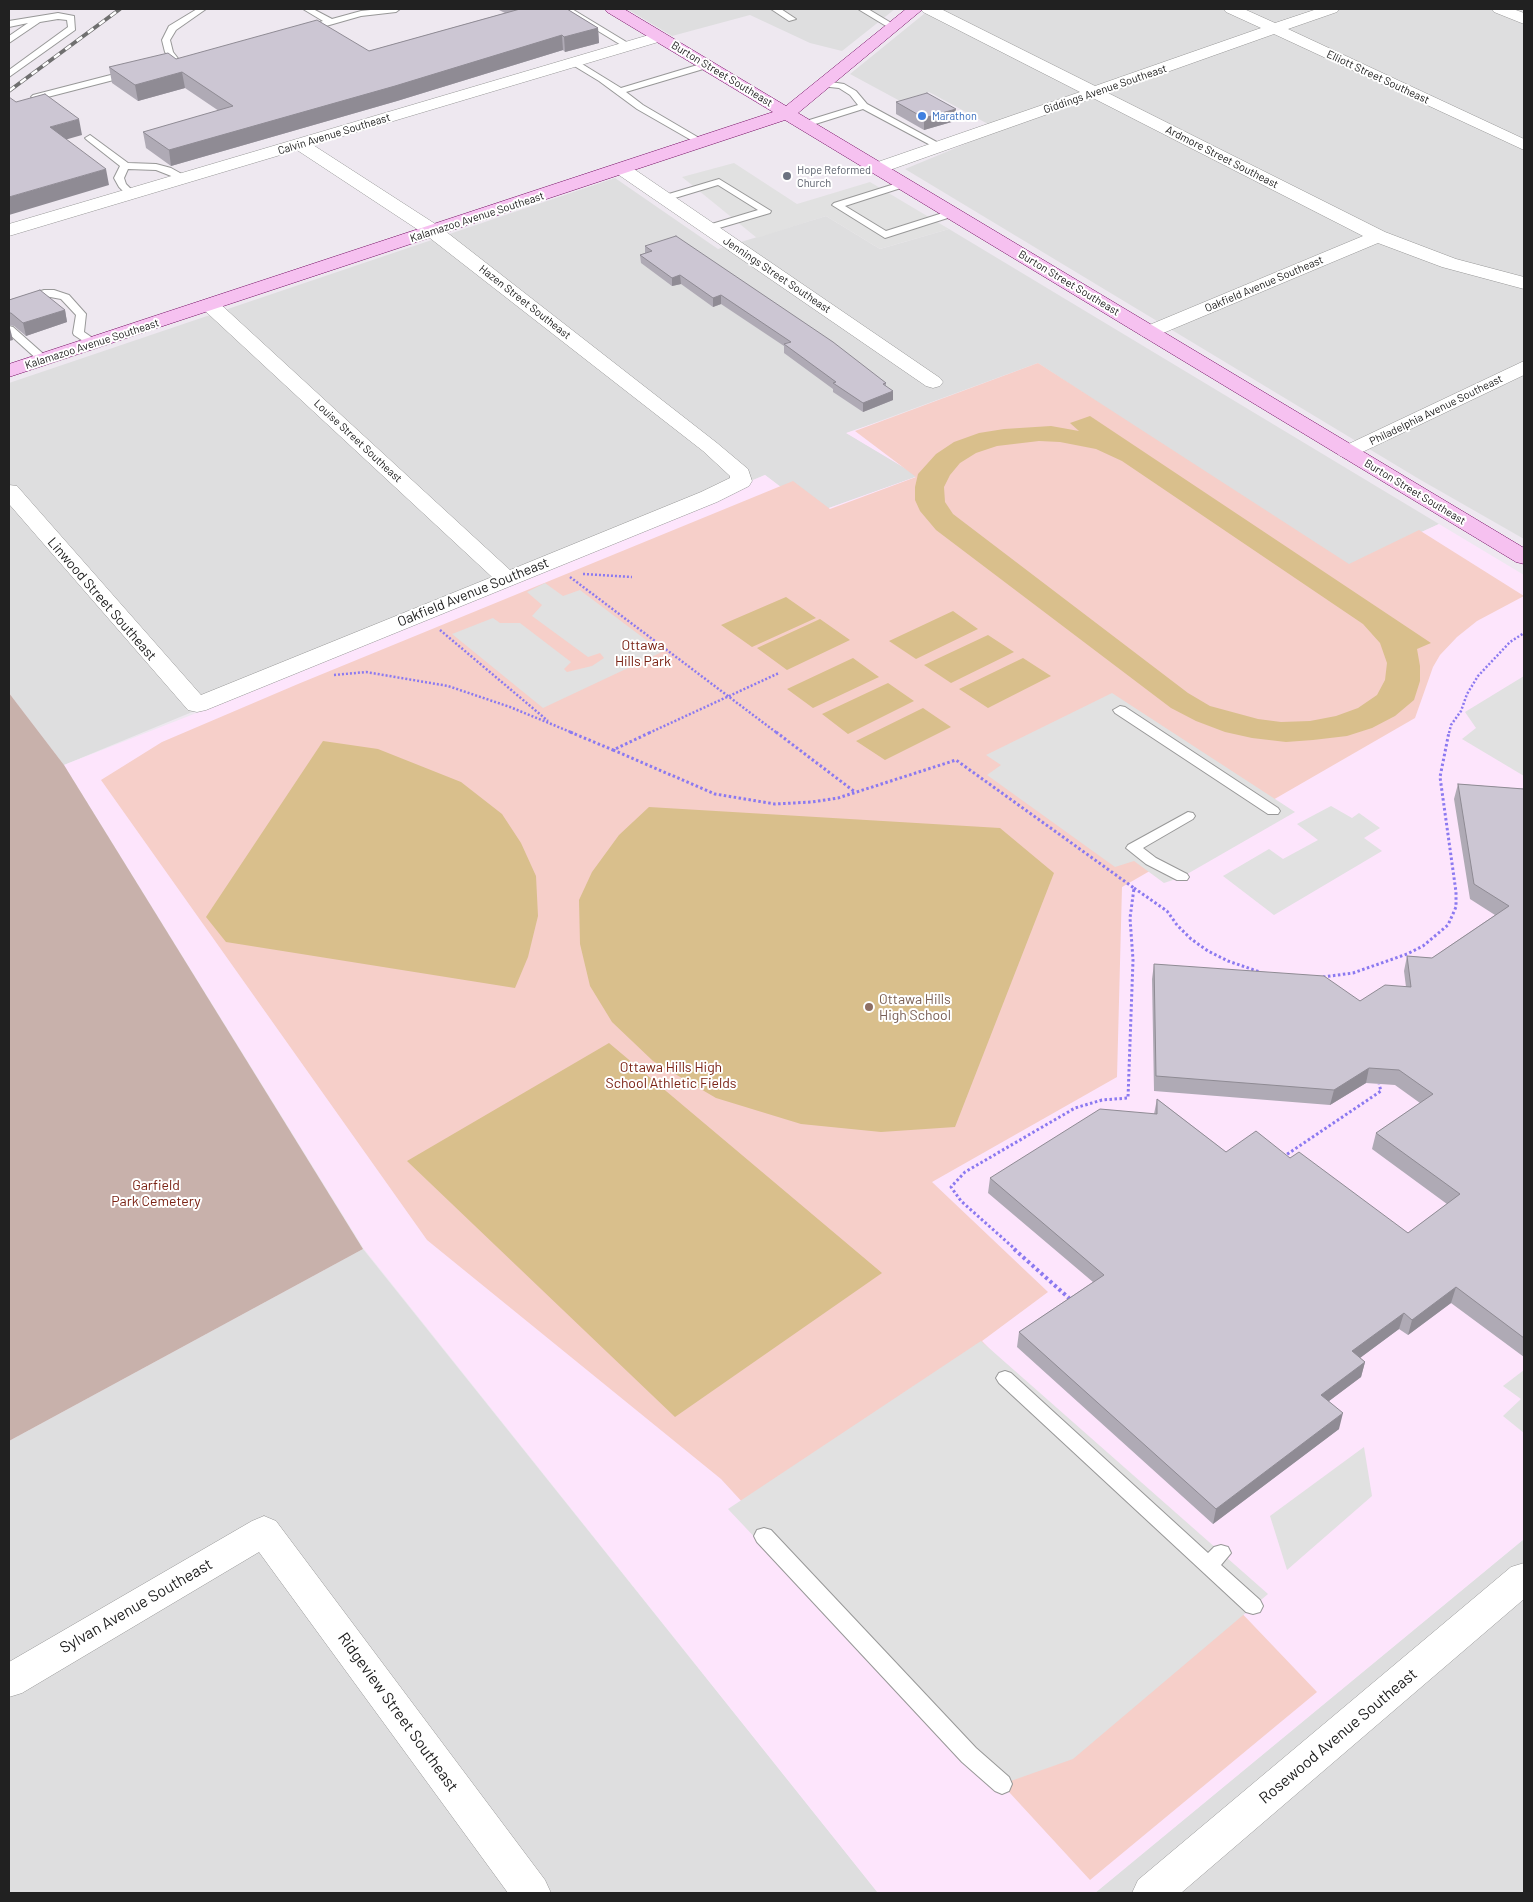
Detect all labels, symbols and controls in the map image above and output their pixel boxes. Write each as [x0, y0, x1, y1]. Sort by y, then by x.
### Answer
street label: Burton Street Southeast [669, 39, 775, 109]
street label: Elliott Street Southeast [1325, 47, 1431, 107]
street label: Giddings Avenue Southeast [1042, 62, 1168, 116]
place label: Marathon [932, 109, 977, 123]
marker: Marathon [916, 110, 928, 122]
street label: Calvin Avenue Southeast [276, 111, 392, 157]
street label: Ardmore Street Southeast [1163, 123, 1281, 191]
place label: Hope Reformed Church [797, 163, 871, 189]
marker: Hope Reformed Church [781, 170, 793, 182]
street label: Kalamazoo Avenue Southeast [408, 189, 546, 245]
street label: Jennings Street Southeast [721, 234, 833, 316]
street label: Burton Street Southeast [1016, 248, 1122, 318]
street label: Oakfield Avenue Southeast [1203, 253, 1325, 315]
street label: Hazen Street Southeast [476, 262, 574, 342]
street label: Kalamazoo Avenue Southeast [23, 316, 161, 372]
street label: Philadelphia Avenue Southeast [1367, 372, 1505, 448]
street label: Louise Street Southeast [311, 397, 405, 485]
street label: Burton Street Southeast [1362, 457, 1468, 527]
street label: Linwood Street Southeast [44, 534, 160, 664]
street label: Oakfield Avenue Southeast [395, 554, 551, 630]
park label: Ottawa Hills Park [615, 637, 671, 670]
place label: Ottawa Hills High School [879, 991, 951, 1024]
marker: Ottawa Hills High School [863, 1001, 875, 1013]
park label: Ottawa Hills High School Athletic Fields [605, 1059, 737, 1092]
park label: Garfield Park Cemetery [111, 1177, 201, 1210]
street label: Sylvan Avenue Southeast [56, 1554, 216, 1658]
street label: Ridgeview Street Southeast [334, 1629, 462, 1795]
street label: Rosewood Avenue Southeast [1255, 1664, 1421, 1808]

